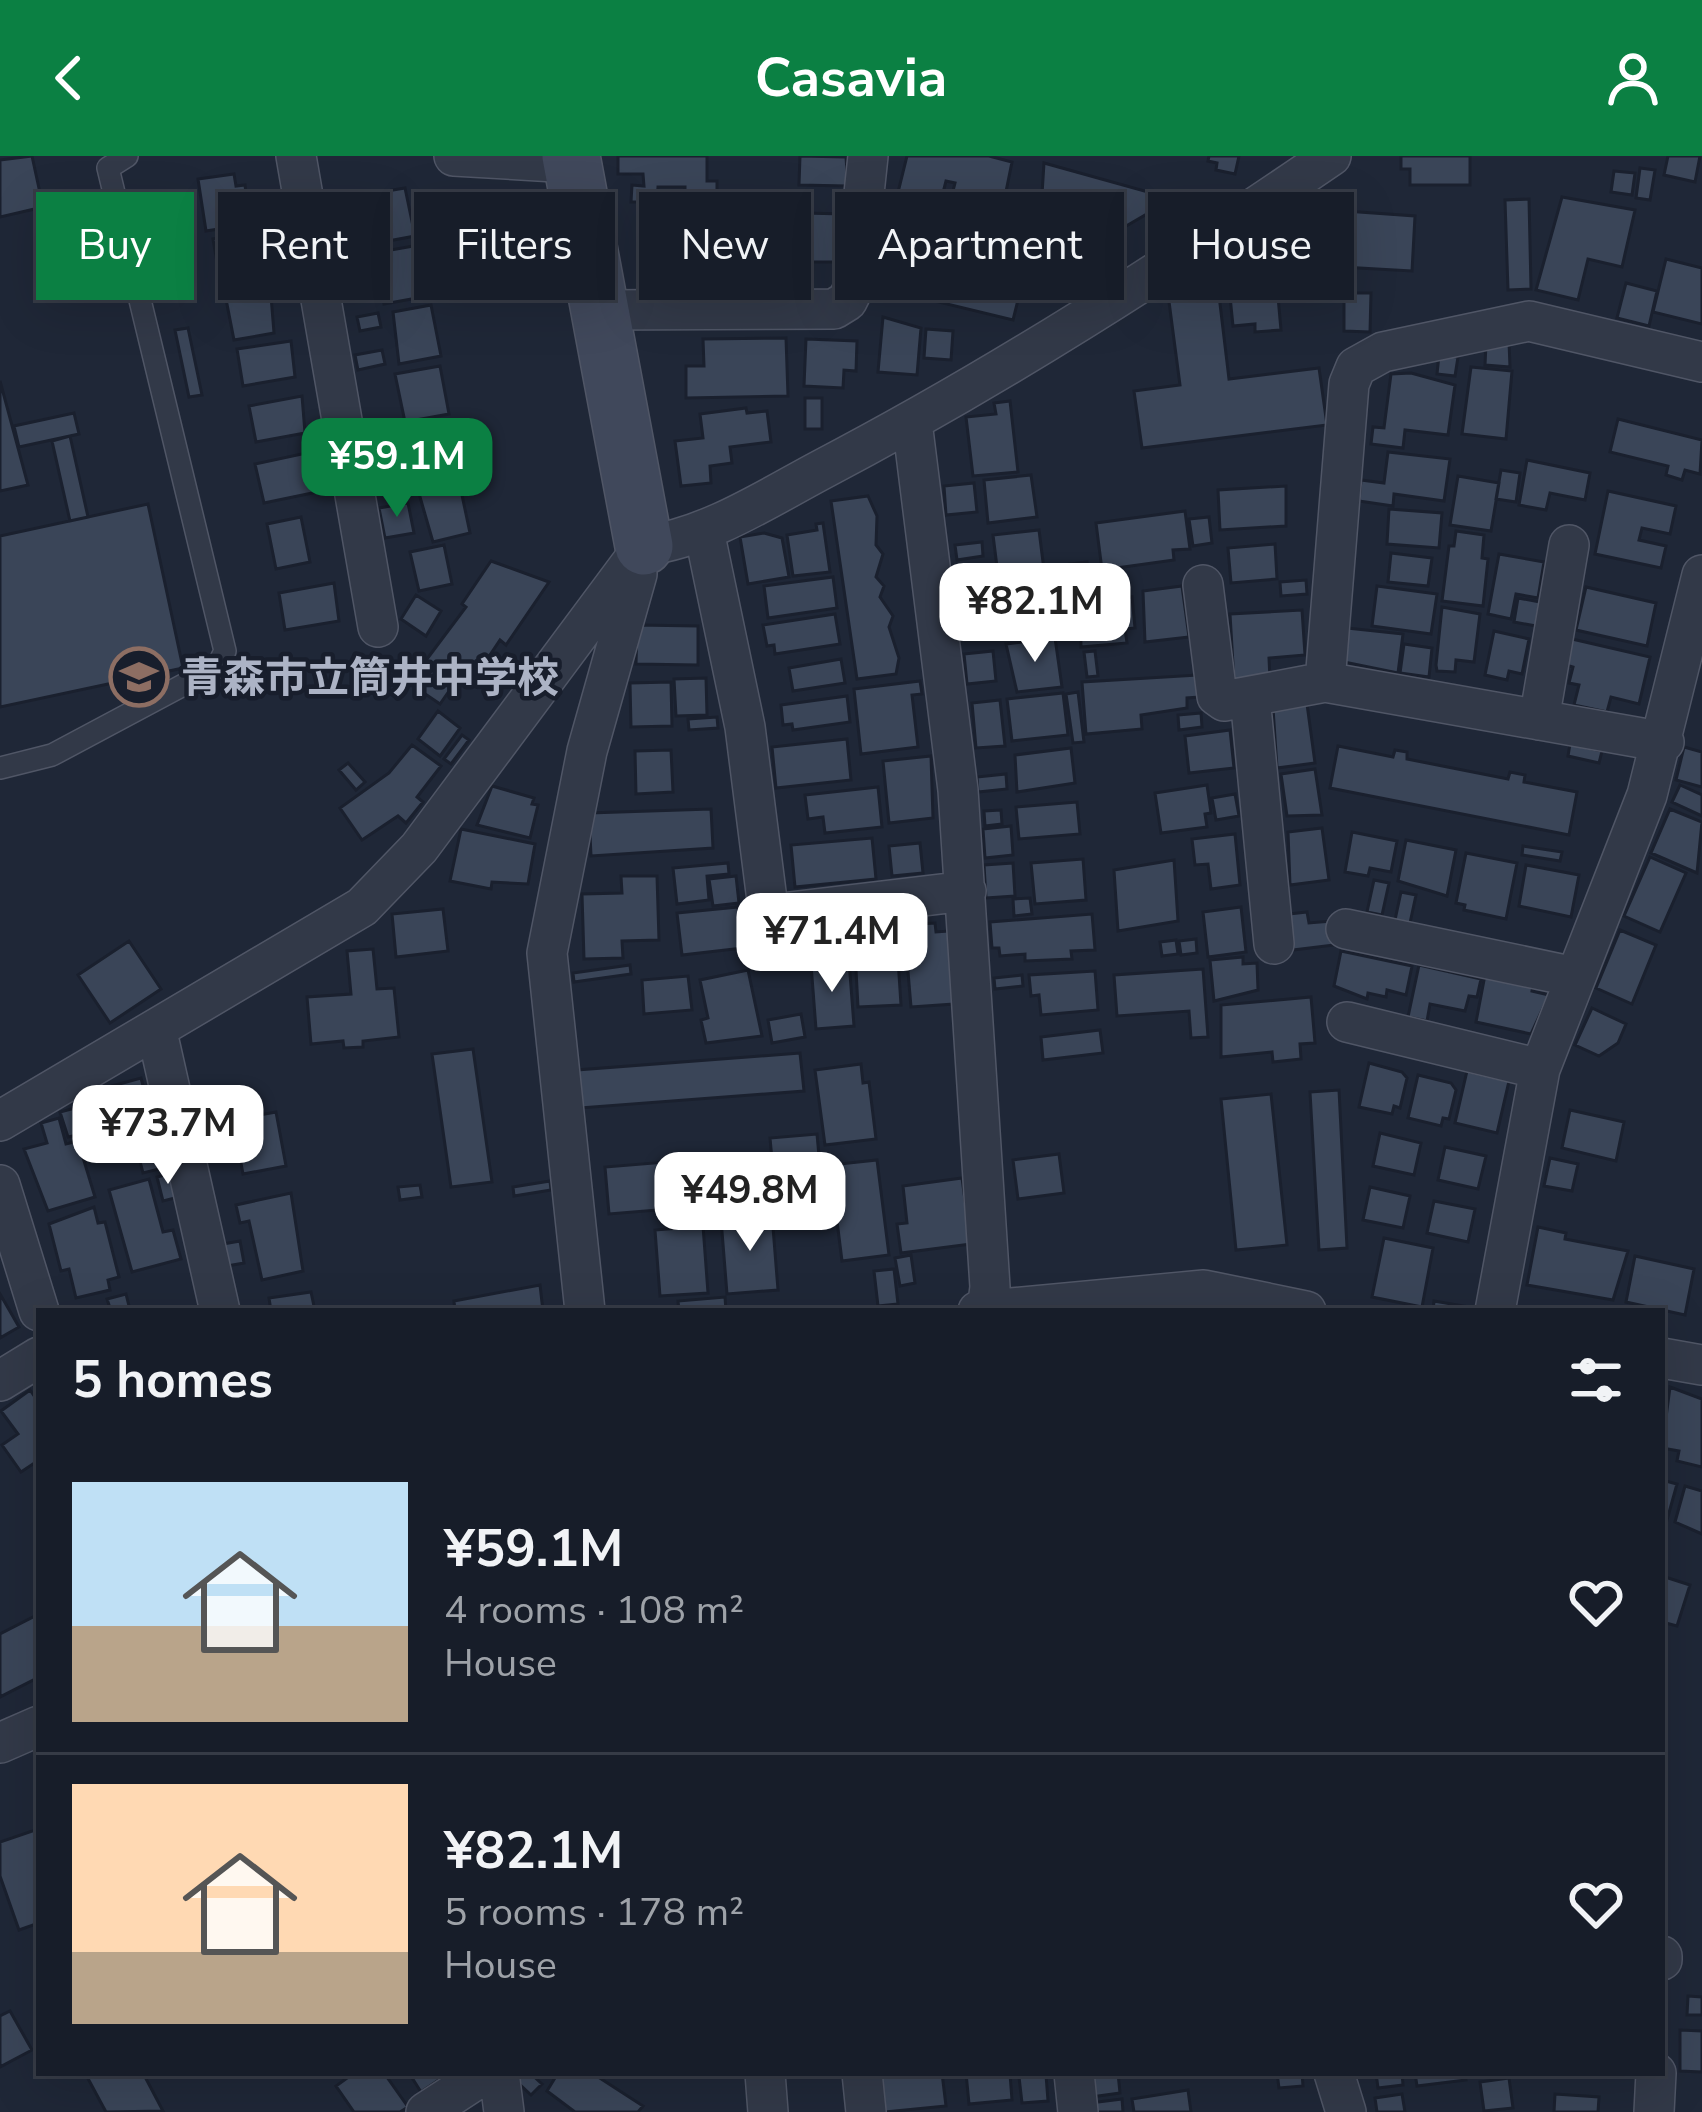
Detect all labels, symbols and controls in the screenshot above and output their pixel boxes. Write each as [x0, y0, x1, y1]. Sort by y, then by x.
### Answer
text: Casavia [755, 41, 947, 115]
icon: back [36, 45, 102, 111]
icon: person [1600, 45, 1666, 111]
chip: Buy [36, 192, 194, 300]
chip: Rent [218, 192, 390, 300]
chip: Filters [414, 192, 615, 300]
chip: New [639, 192, 811, 300]
chip: Apartment [835, 192, 1124, 300]
chip: House [1148, 192, 1354, 300]
pin: ¥59.1M [299, 418, 495, 520]
text: ¥59.1M [328, 430, 466, 483]
pin: ¥82.1M [937, 563, 1133, 665]
text: ¥82.1M [966, 575, 1104, 628]
school or university icon: 青森市立筒井中学校 [108, 646, 170, 708]
place label: 青森市立筒井中学校 [181, 650, 559, 707]
pin: ¥71.4M [734, 893, 930, 995]
text: ¥71.4M [763, 905, 901, 958]
pin: ¥73.7M [70, 1085, 266, 1187]
text: ¥73.7M [99, 1097, 237, 1150]
pin: ¥49.8M [652, 1152, 848, 1254]
text: ¥49.8M [681, 1164, 819, 1217]
text: 5 homes [72, 1345, 273, 1415]
icon: filters [1563, 1347, 1629, 1413]
text: ¥59.1M [444, 1514, 623, 1584]
icon: home [168, 1530, 312, 1674]
icon: heart [1563, 1569, 1629, 1635]
text: 4 rooms · 108 m² [444, 1584, 744, 1637]
text: House [444, 1637, 557, 1690]
text: ¥82.1M [444, 1816, 623, 1886]
icon: home [168, 1832, 312, 1976]
icon: heart [1563, 1871, 1629, 1937]
text: 5 rooms · 178 m² [444, 1886, 744, 1939]
text: House [444, 1939, 557, 1992]

